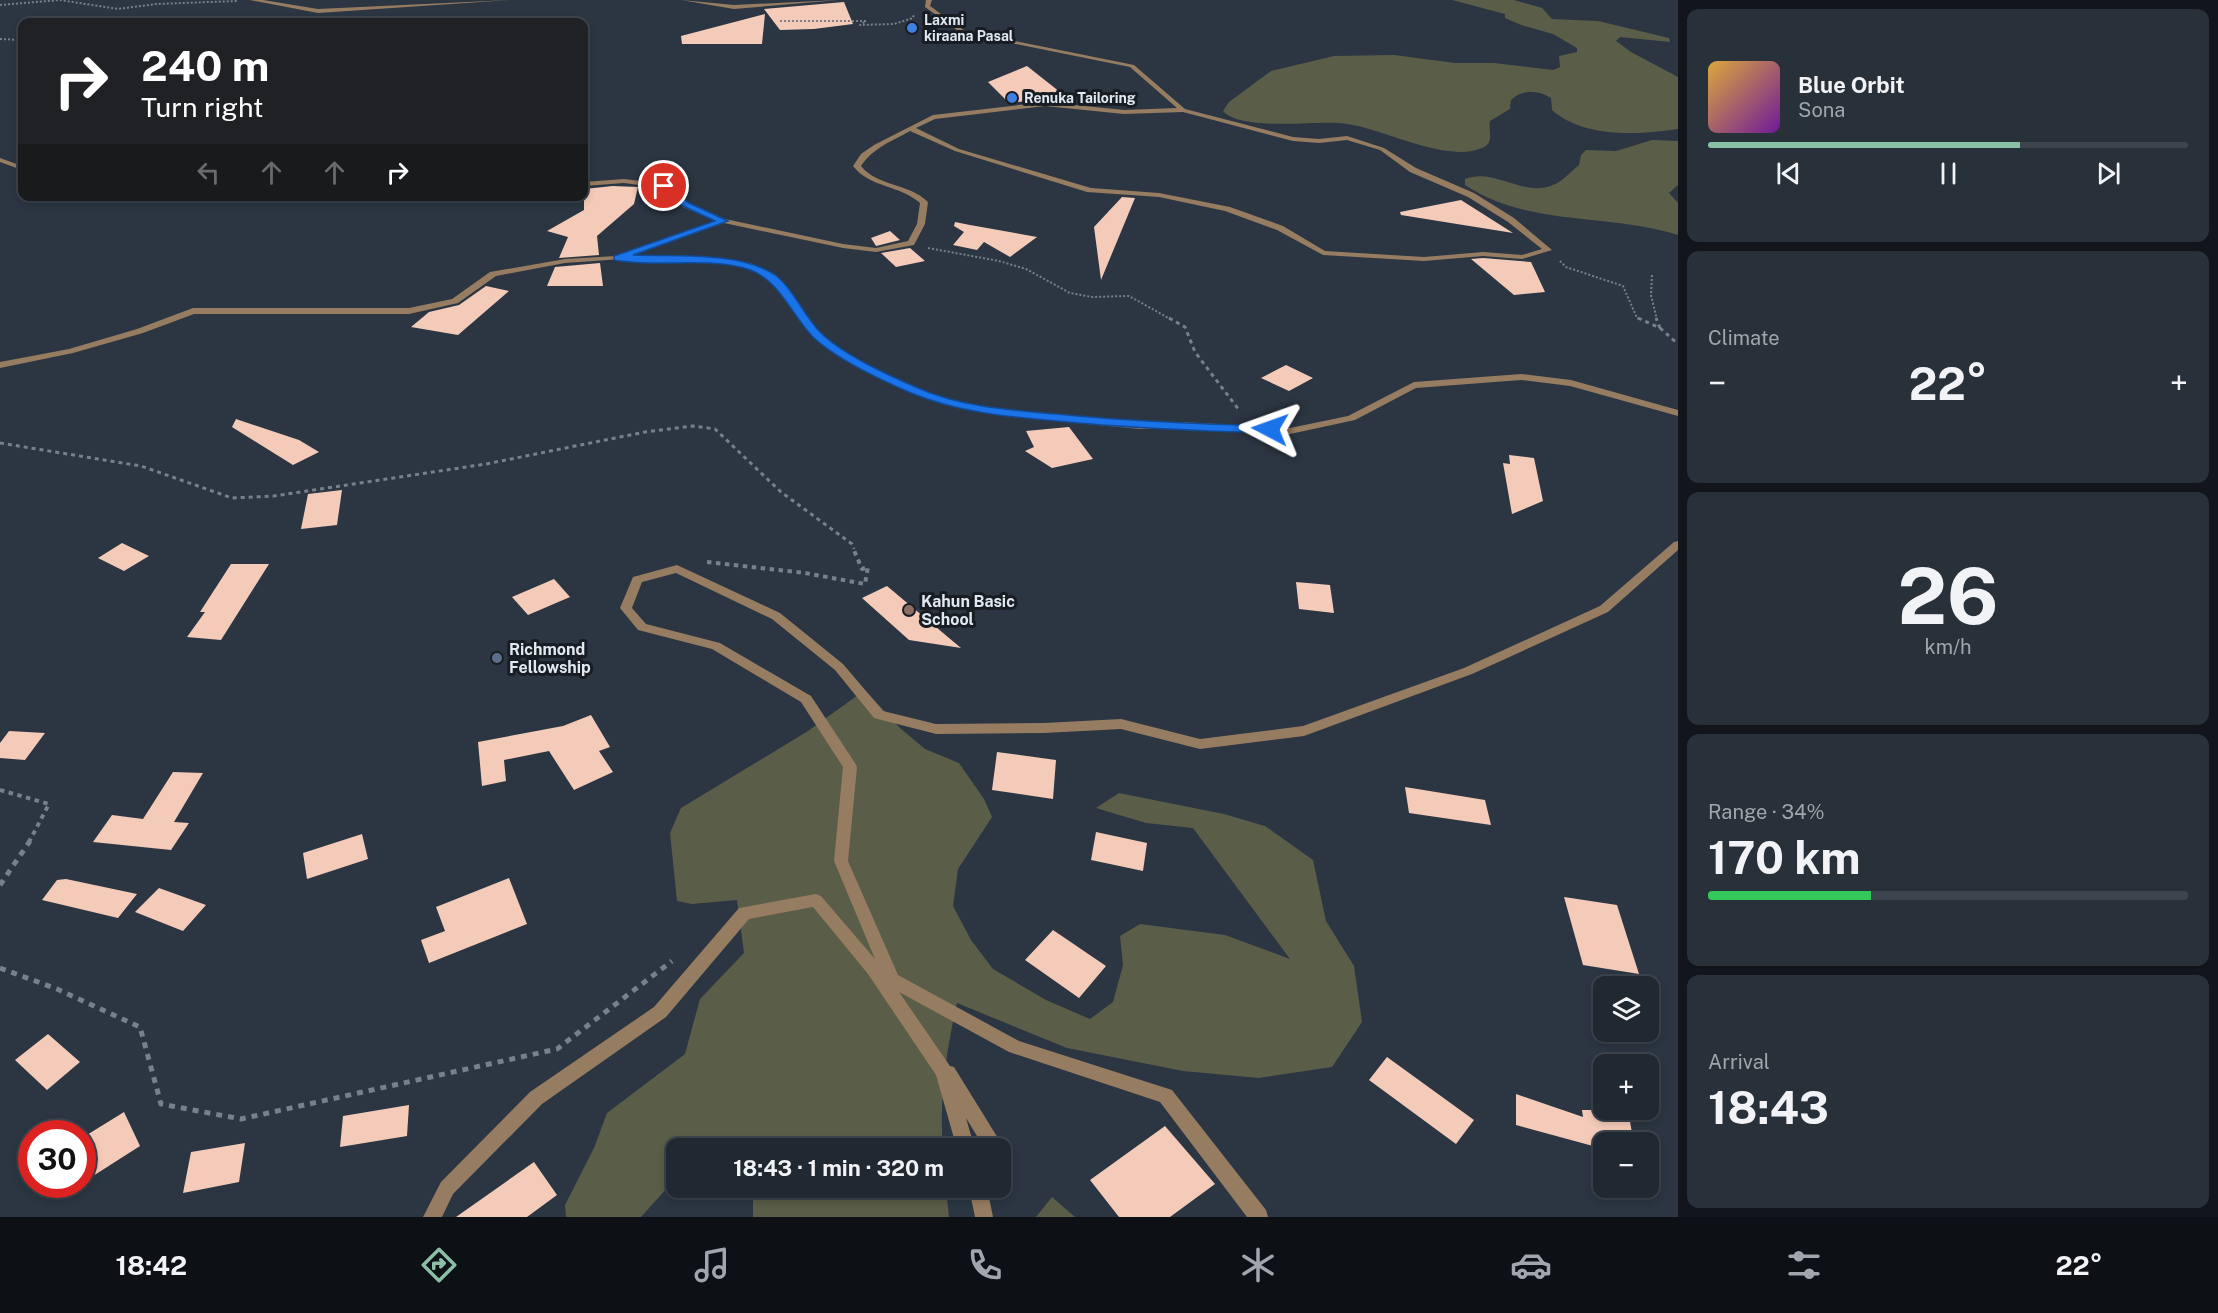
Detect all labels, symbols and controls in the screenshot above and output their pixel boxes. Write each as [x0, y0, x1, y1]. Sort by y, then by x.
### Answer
place label: Laxmi kiraana Pasal [924, 12, 1014, 44]
marker: Laxmi kiraana Pasal [905, 21, 919, 35]
text: 240 m [141, 41, 269, 90]
icon: right [42, 42, 120, 120]
text: Blue Orbit [1798, 72, 1905, 98]
place label: Renuka Tailoring [1024, 90, 1136, 106]
text: Turn right [141, 91, 264, 123]
marker: Renuka Tailoring [1005, 91, 1019, 105]
text: Sona [1798, 98, 1845, 122]
icon: left [192, 156, 225, 189]
icon: ahead [255, 156, 288, 189]
icon: ahead [318, 156, 351, 189]
icon: right [381, 156, 414, 189]
icon: previous [1772, 157, 1805, 190]
icon: pause [1932, 157, 1965, 190]
icon: next [2092, 157, 2125, 190]
pin [638, 160, 689, 211]
icon: arrive [647, 169, 680, 202]
text: Climate [1708, 326, 1780, 350]
text: 22° [1909, 357, 1987, 410]
text: − [1708, 364, 1726, 402]
text: + [2170, 364, 2188, 402]
position arrow [1238, 397, 1302, 461]
text: 26 [1897, 550, 1999, 642]
place label: Kahun Basic School [921, 592, 1015, 629]
marker: Kahun Basic School [902, 603, 916, 617]
text: km/h [1924, 635, 1972, 659]
place label: Richmond Fellowship [509, 640, 591, 677]
marker: Richmond Fellowship [490, 651, 504, 665]
text: Range · 34% [1708, 800, 1825, 824]
text: 170 km [1708, 831, 1861, 884]
map controls [1593, 976, 1659, 1198]
button: layers [1593, 976, 1659, 1042]
text: Arrival [1708, 1050, 1770, 1074]
button: + [1593, 1054, 1659, 1120]
text: 18:43 [1708, 1081, 1829, 1134]
speed limit sign: 30 [18, 1120, 96, 1198]
button: − [1593, 1132, 1659, 1198]
text: 18:43 · 1 min · 320 m [733, 1155, 944, 1181]
icon: directions [418, 1244, 460, 1286]
icon: music [691, 1244, 733, 1286]
icon: phone [964, 1244, 1006, 1286]
icon: climate [1237, 1244, 1279, 1286]
icon: car [1510, 1244, 1552, 1286]
icon: filters [1783, 1244, 1825, 1286]
text: 18:42 [115, 1249, 187, 1281]
text: 22° [2055, 1249, 2103, 1281]

